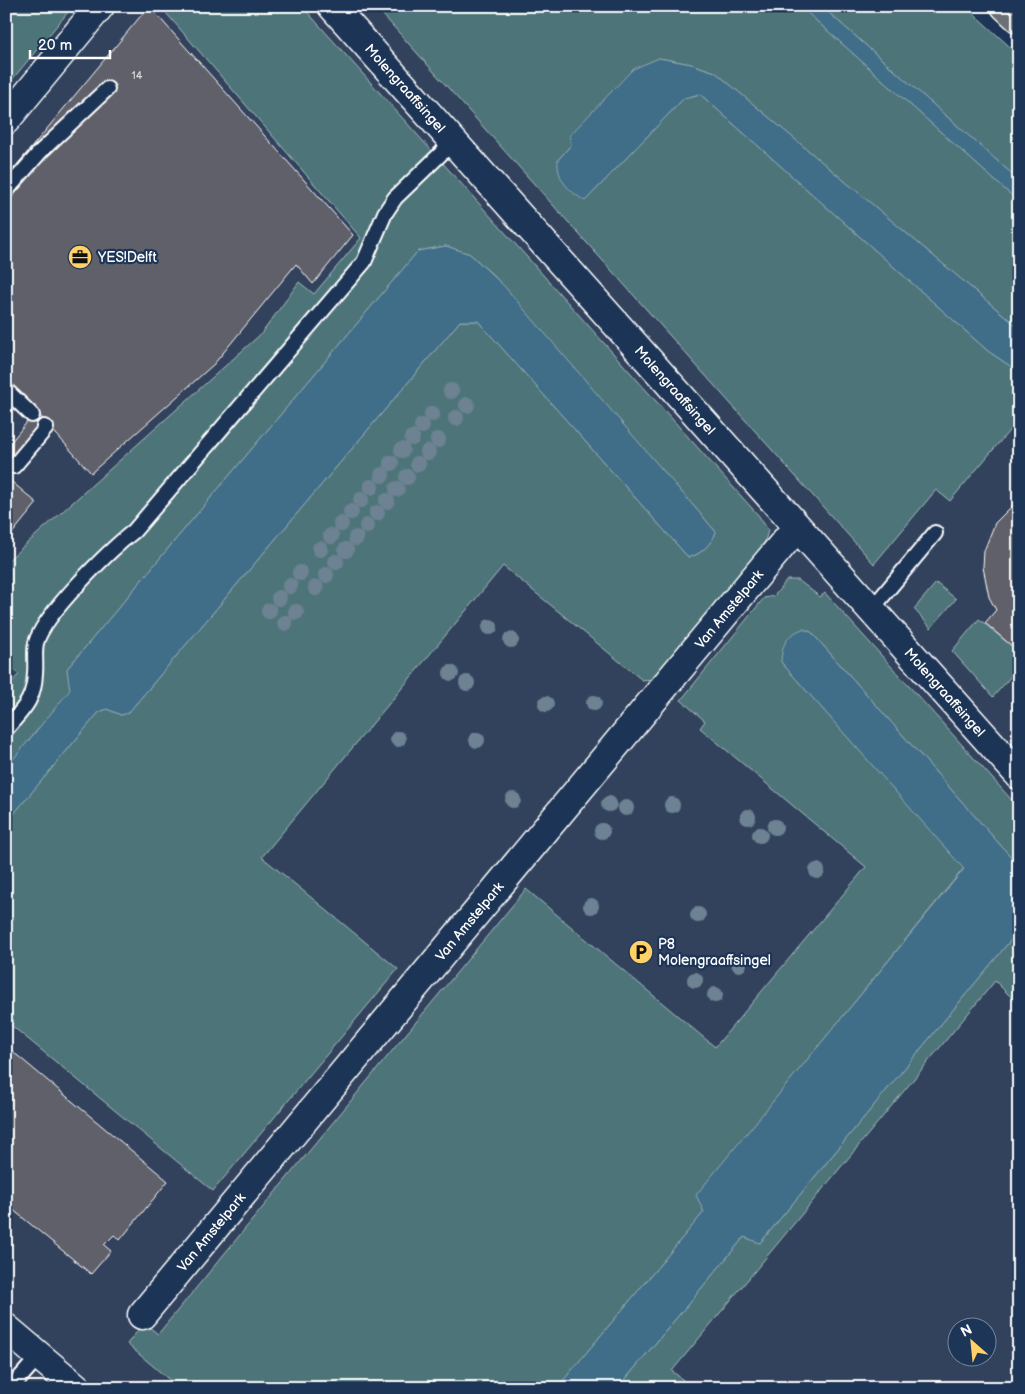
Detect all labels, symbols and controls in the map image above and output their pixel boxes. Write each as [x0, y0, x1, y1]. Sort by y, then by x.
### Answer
scale bar [30, 28, 110, 60]
text: 20 m [38, 36, 72, 55]
street label: Molengraaffsingel [361, 40, 449, 136]
house number: 14 [132, 69, 143, 82]
office icon: YES!Delft [67, 244, 93, 270]
place label: YES!Delft [97, 249, 158, 266]
street label: Molengraaffsingel [631, 342, 719, 438]
street label: Van Amstelpark [691, 566, 767, 652]
street label: Molengraaffsingel [901, 644, 989, 740]
street label: Van Amstelpark [432, 878, 507, 964]
place label: P8 Molengraaffsingel [658, 936, 771, 969]
parking icon: P8 Molengraaffsingel [628, 939, 654, 965]
street label: Van Amstelpark [173, 1189, 249, 1275]
north arrow [948, 1316, 998, 1366]
text: N [958, 1321, 975, 1341]

